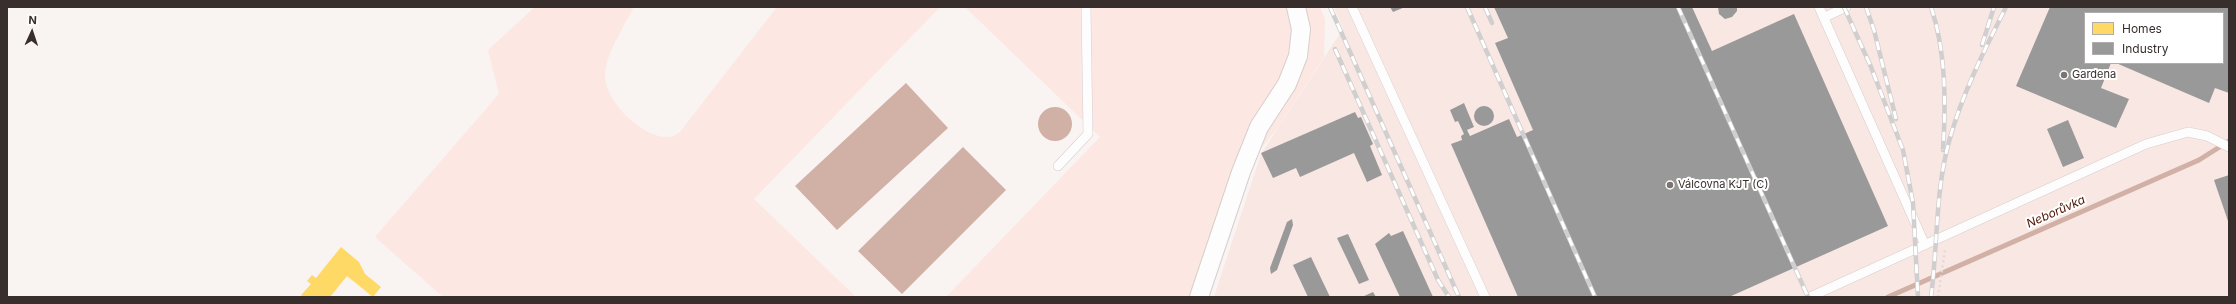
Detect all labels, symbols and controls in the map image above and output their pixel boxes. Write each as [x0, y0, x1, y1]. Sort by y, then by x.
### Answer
north arrow [12, 12, 52, 52]
legend [2084, 12, 2224, 64]
text: N [28, 13, 37, 27]
text: Homes [2122, 21, 2162, 36]
text: Industry [2122, 41, 2168, 56]
place label: Gardena [2072, 68, 2116, 82]
marker: Gardena [2059, 70, 2069, 80]
place label: Válcovna KJT (C) [1678, 178, 1768, 192]
marker: Válcovna KJT (C) [1665, 180, 1675, 190]
water label: Neborůvka [2024, 193, 2088, 231]

